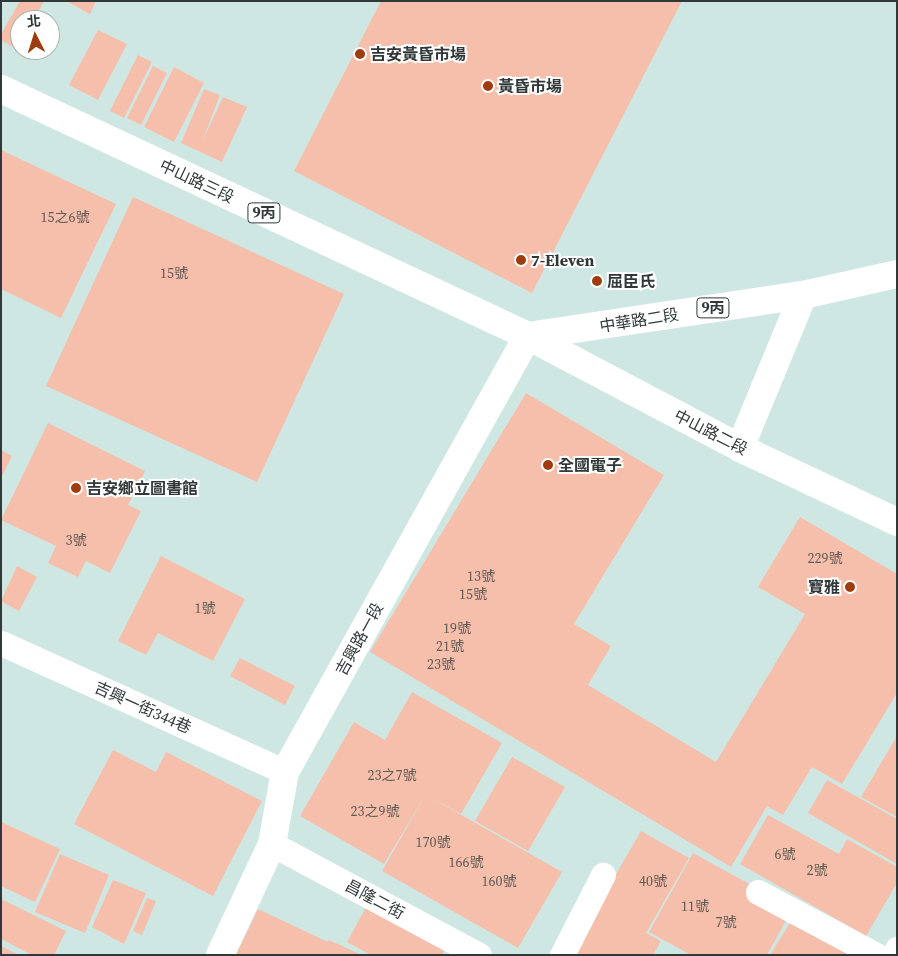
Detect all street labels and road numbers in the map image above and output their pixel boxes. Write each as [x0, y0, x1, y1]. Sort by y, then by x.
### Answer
street label: 中山路三段 [157, 155, 237, 207]
road number: 9丙 [246, 200, 282, 226]
road number: 9丙 [696, 296, 730, 320]
street label: 中華路二段 [598, 304, 680, 336]
street label: 中山路二段 [671, 405, 751, 459]
street label: 吉興路一段 [331, 599, 387, 679]
street label: 吉興一街344巷 [92, 677, 194, 737]
street label: 昌隆二街 [342, 876, 408, 922]

